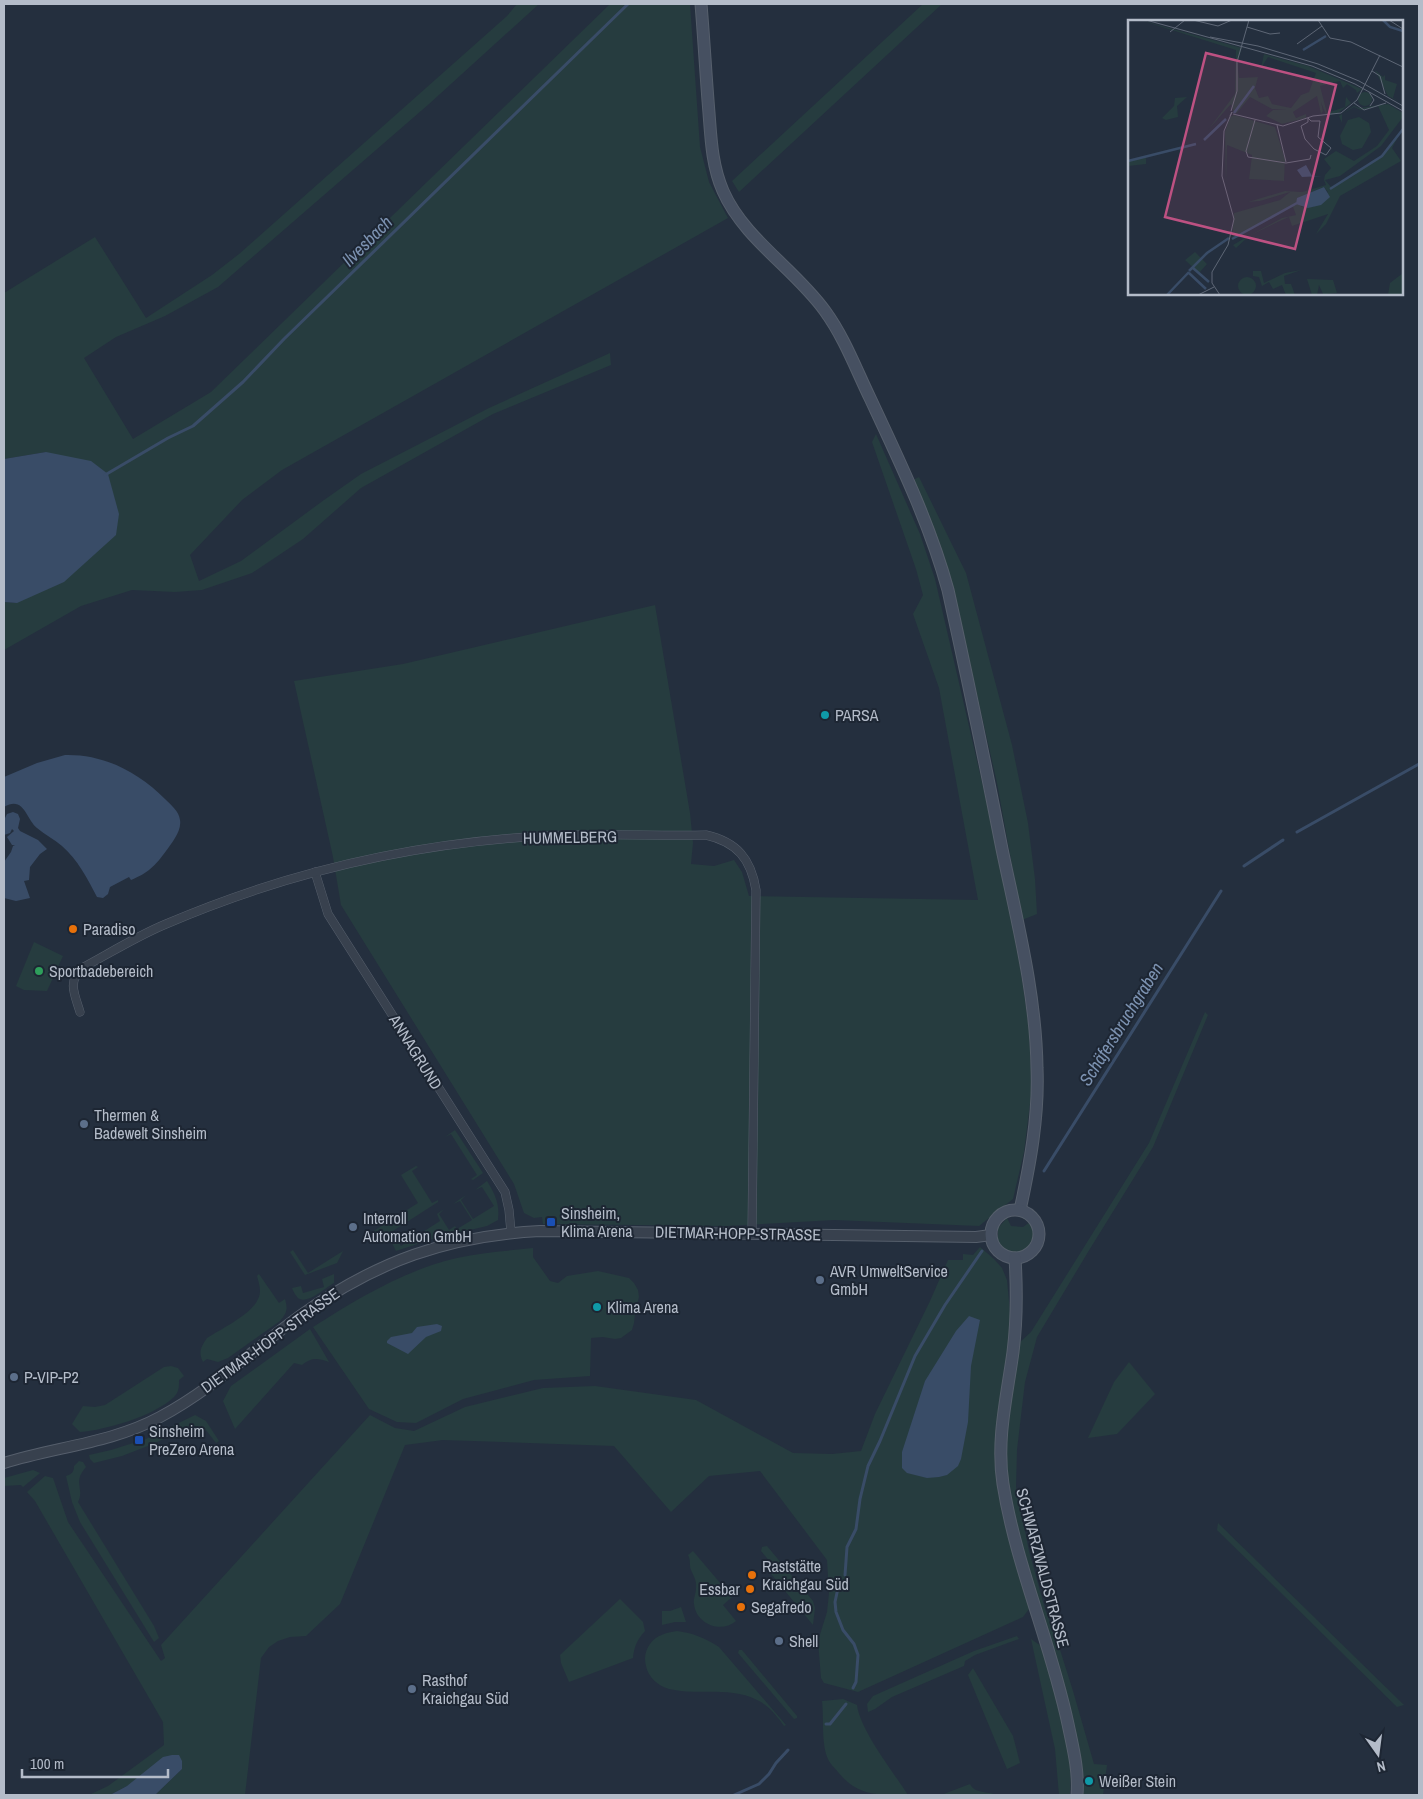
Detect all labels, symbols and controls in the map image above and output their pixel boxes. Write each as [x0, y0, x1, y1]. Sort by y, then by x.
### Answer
inset map [1128, 20, 1403, 295]
water label: Ilvesbach [336, 210, 398, 272]
place label: PARSA [835, 704, 879, 726]
marker: PARSA [819, 709, 831, 721]
street label: HUMMELBERG [523, 825, 617, 849]
place label: Paradiso [83, 918, 136, 940]
marker: Paradiso [67, 923, 79, 935]
water label: Schäfersbruchgraben [1073, 958, 1169, 1090]
place label: Sportbadebereich [49, 960, 153, 982]
marker: Sportbadebereich [33, 965, 45, 977]
street label: ANNAGRUND [384, 1009, 448, 1094]
place label: Thermen & Badewelt Sinsheim [94, 1104, 207, 1144]
marker: Thermen & Badewelt Sinsheim [78, 1118, 90, 1130]
place label: Sinsheim, Klima Arena [561, 1202, 633, 1242]
place label: Interroll Automation GmbH [362, 1207, 472, 1247]
marker: Sinsheim, Klima Arena [545, 1216, 557, 1228]
marker: Interroll Automation GmbH [347, 1221, 359, 1233]
street label: DIETMAR-HOPP-STRASSE [655, 1221, 821, 1245]
place label: AVR UmweltService GmbH [829, 1260, 948, 1300]
marker: AVR UmweltService GmbH [814, 1274, 826, 1286]
street label: DIETMAR-HOPP-STRASSE [196, 1282, 344, 1398]
place label: Klima Arena [607, 1296, 679, 1318]
marker: Klima Arena [591, 1301, 603, 1313]
place label: P-VIP-P2 [24, 1366, 79, 1388]
marker: P-VIP-P2 [8, 1371, 20, 1383]
place label: Sinsheim PreZero Arena [149, 1420, 235, 1460]
marker: Sinsheim PreZero Arena [133, 1434, 145, 1446]
street label: SCHWARZWALDSTRASSE [1011, 1486, 1075, 1650]
place label: Raststätte Kraichgau Süd [762, 1555, 849, 1595]
marker: Raststätte Kraichgau Süd [746, 1569, 758, 1581]
place label: Essbar [699, 1578, 741, 1600]
marker: Essbar [744, 1583, 756, 1595]
place label: Segafredo [751, 1596, 812, 1618]
marker: Segafredo [735, 1601, 747, 1613]
place label: Shell [789, 1630, 818, 1652]
marker: Shell [773, 1635, 785, 1647]
place label: Rasthof Kraichgau Süd [422, 1669, 509, 1709]
marker: Rasthof Kraichgau Süd [406, 1683, 418, 1695]
north arrow [1353, 1729, 1403, 1779]
scale bar [22, 1746, 169, 1778]
text: 100 m [30, 1753, 64, 1774]
text: N [1375, 1757, 1387, 1776]
place label: Weißer Stein [1099, 1770, 1176, 1792]
marker: Weißer Stein [1083, 1775, 1095, 1787]

